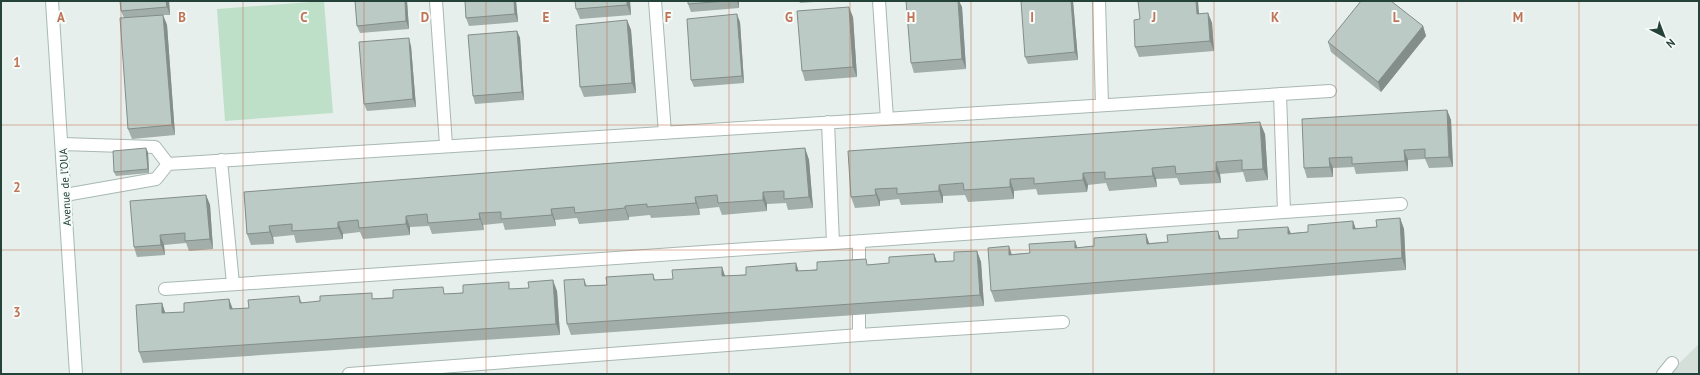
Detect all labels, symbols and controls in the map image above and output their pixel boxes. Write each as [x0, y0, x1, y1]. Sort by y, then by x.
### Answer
text: A [57, 9, 65, 26]
text: B [178, 9, 186, 26]
text: C [300, 9, 308, 26]
text: D [421, 9, 429, 26]
text: E [543, 9, 550, 26]
text: F [665, 9, 672, 26]
text: G [785, 9, 793, 26]
text: H [907, 9, 915, 26]
text: I [1030, 9, 1034, 26]
text: J [1151, 9, 1156, 26]
text: K [1271, 9, 1279, 26]
text: L [1393, 9, 1400, 26]
text: M [1513, 9, 1523, 26]
north arrow [1644, 16, 1684, 56]
text: N [1663, 36, 1678, 51]
text: 1 [13, 54, 21, 71]
street label: Avenue de l’OUA [56, 147, 74, 226]
text: 2 [13, 179, 21, 196]
text: 3 [13, 304, 21, 321]

